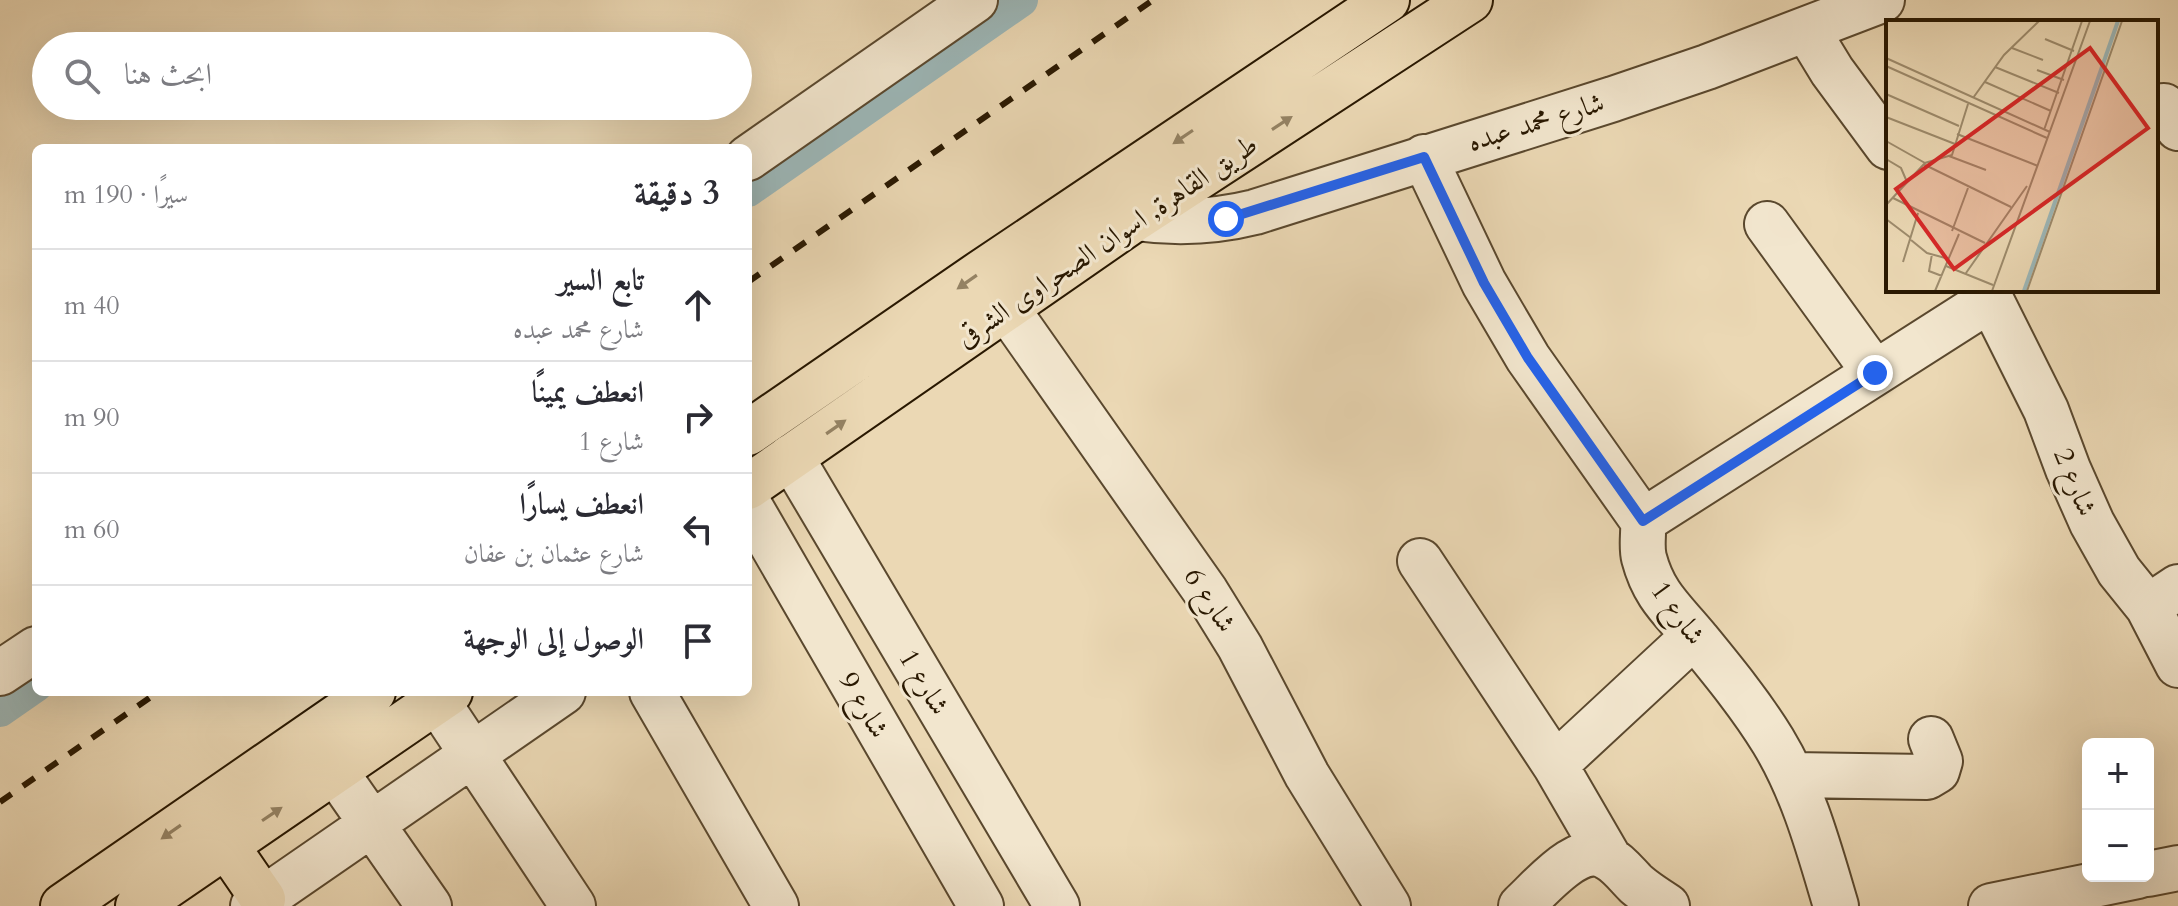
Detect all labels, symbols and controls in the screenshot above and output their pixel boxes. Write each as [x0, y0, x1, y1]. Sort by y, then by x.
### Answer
inset map [1886, 20, 2158, 292]
search box [32, 32, 752, 120]
icon: search [60, 54, 104, 98]
text: ابحث هنا [124, 54, 212, 95]
street label: شارع محمد عبده [1463, 83, 1610, 165]
one-way arrow [1271, 116, 1292, 131]
street label: طريق القاهرة, اسوان الصحراوى الشرقى [949, 126, 1265, 356]
one-way arrow [1172, 129, 1194, 144]
text: 3 دقيقة [634, 170, 720, 216]
text: سيرًا · 190 m [64, 177, 188, 212]
route start [1208, 201, 1244, 237]
text: تابع السير [558, 260, 644, 301]
one-way arrow [957, 274, 978, 289]
icon: ahead [676, 283, 720, 327]
text: 40 m [64, 288, 120, 323]
text: شارع محمد عبده [513, 312, 644, 347]
route end [1857, 355, 1893, 391]
text: انعطف يمينًا [531, 372, 644, 413]
icon: right [676, 395, 720, 439]
text: 90 m [64, 400, 120, 435]
one-way arrow [825, 420, 846, 435]
text: شارع 1 [579, 424, 644, 459]
street label: شارع 2 [2040, 442, 2106, 523]
text: انعطف يسارًا [519, 484, 644, 525]
icon: left [676, 507, 720, 551]
text: 60 m [64, 512, 120, 547]
text: شارع عثمان بن عفان [464, 536, 644, 571]
street label: شارع 6 [1172, 560, 1245, 642]
street label: شارع 1 [1639, 573, 1714, 655]
text: الوصول إلى الوجهة [464, 619, 644, 660]
icon: arrive [676, 619, 720, 663]
street label: شارع 1 [886, 642, 958, 724]
street label: شارع 9 [826, 665, 898, 747]
map controls [2082, 738, 2154, 882]
button: + [2082, 738, 2154, 810]
one-way arrow [261, 807, 282, 822]
button: − [2082, 810, 2154, 882]
one-way arrow [160, 824, 181, 839]

